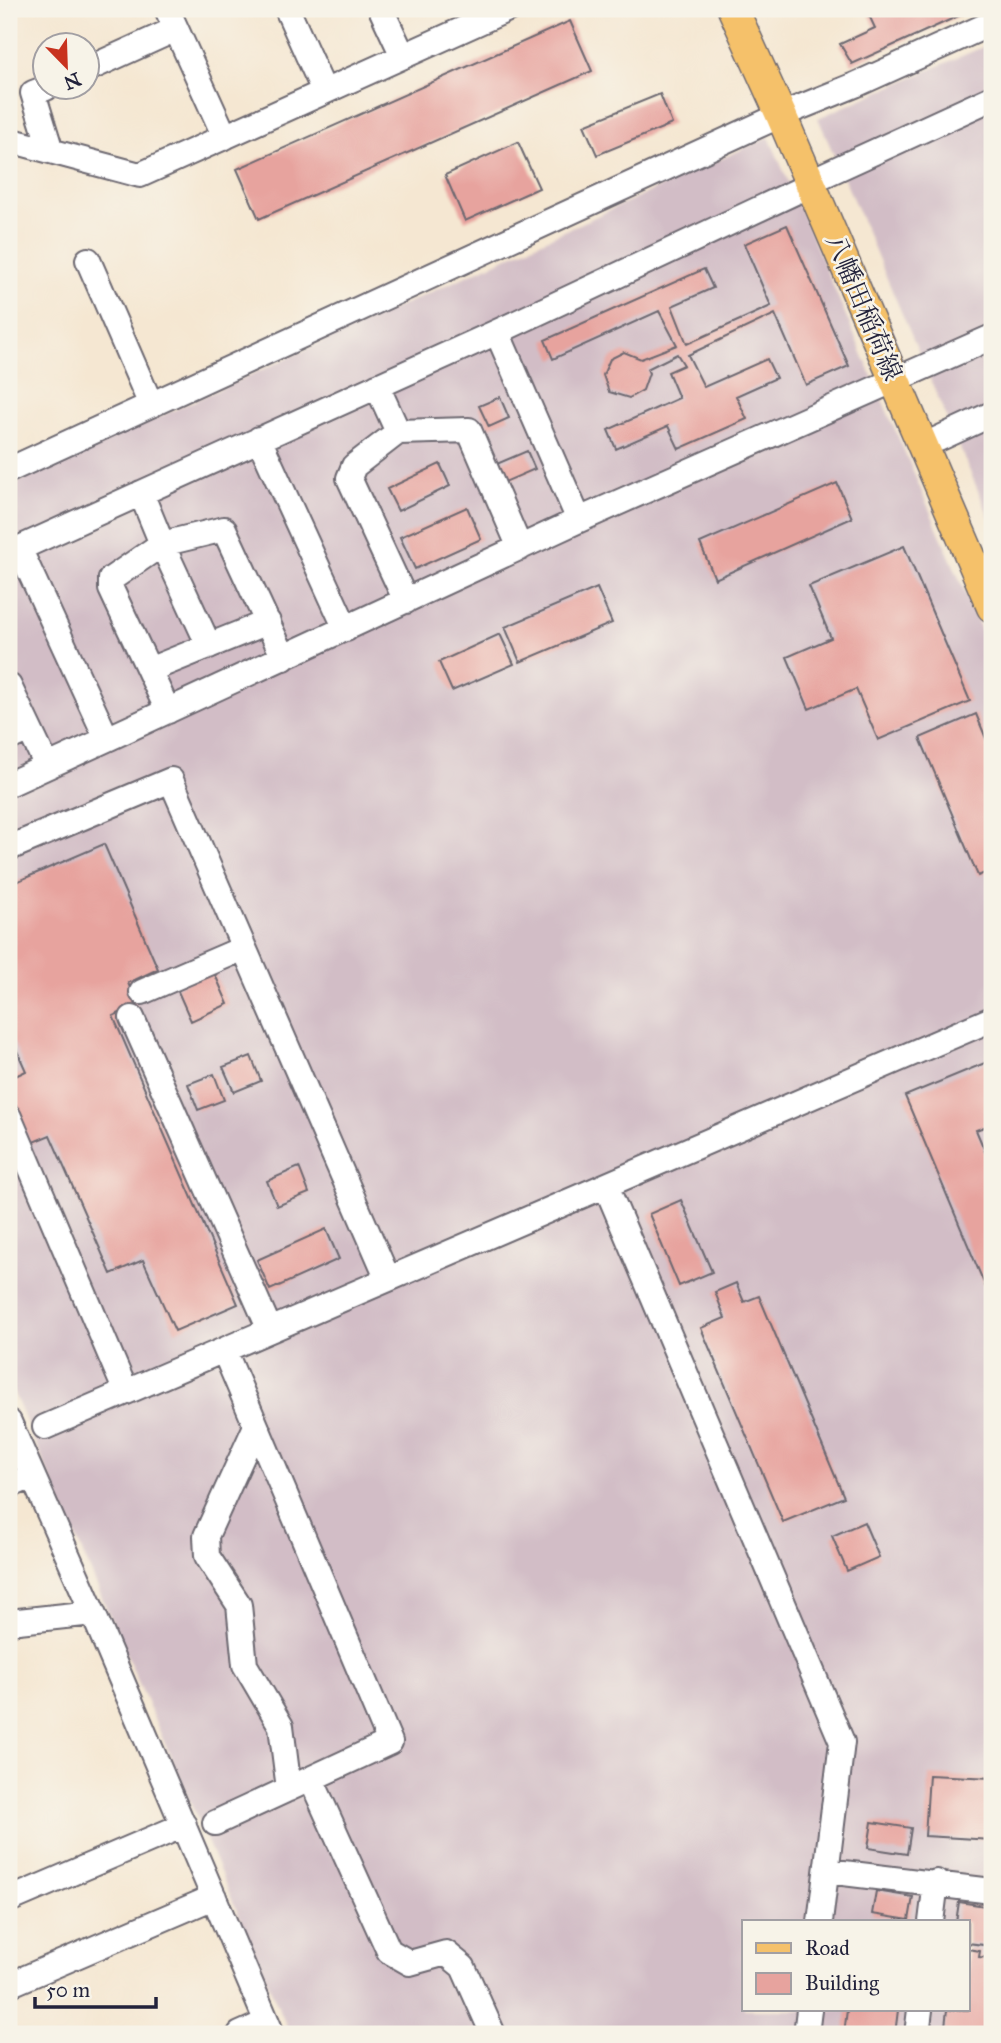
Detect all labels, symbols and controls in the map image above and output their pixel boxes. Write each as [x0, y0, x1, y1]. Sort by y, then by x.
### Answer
north arrow [32, 32, 102, 102]
text: N [61, 67, 84, 95]
street label: 八幡田稲荷線 [819, 229, 909, 385]
legend [742, 1920, 970, 2011]
text: Road [805, 1935, 850, 1961]
scale bar [35, 1966, 156, 2010]
text: Building [805, 1970, 879, 1996]
text: 50 m [46, 1977, 91, 2003]

